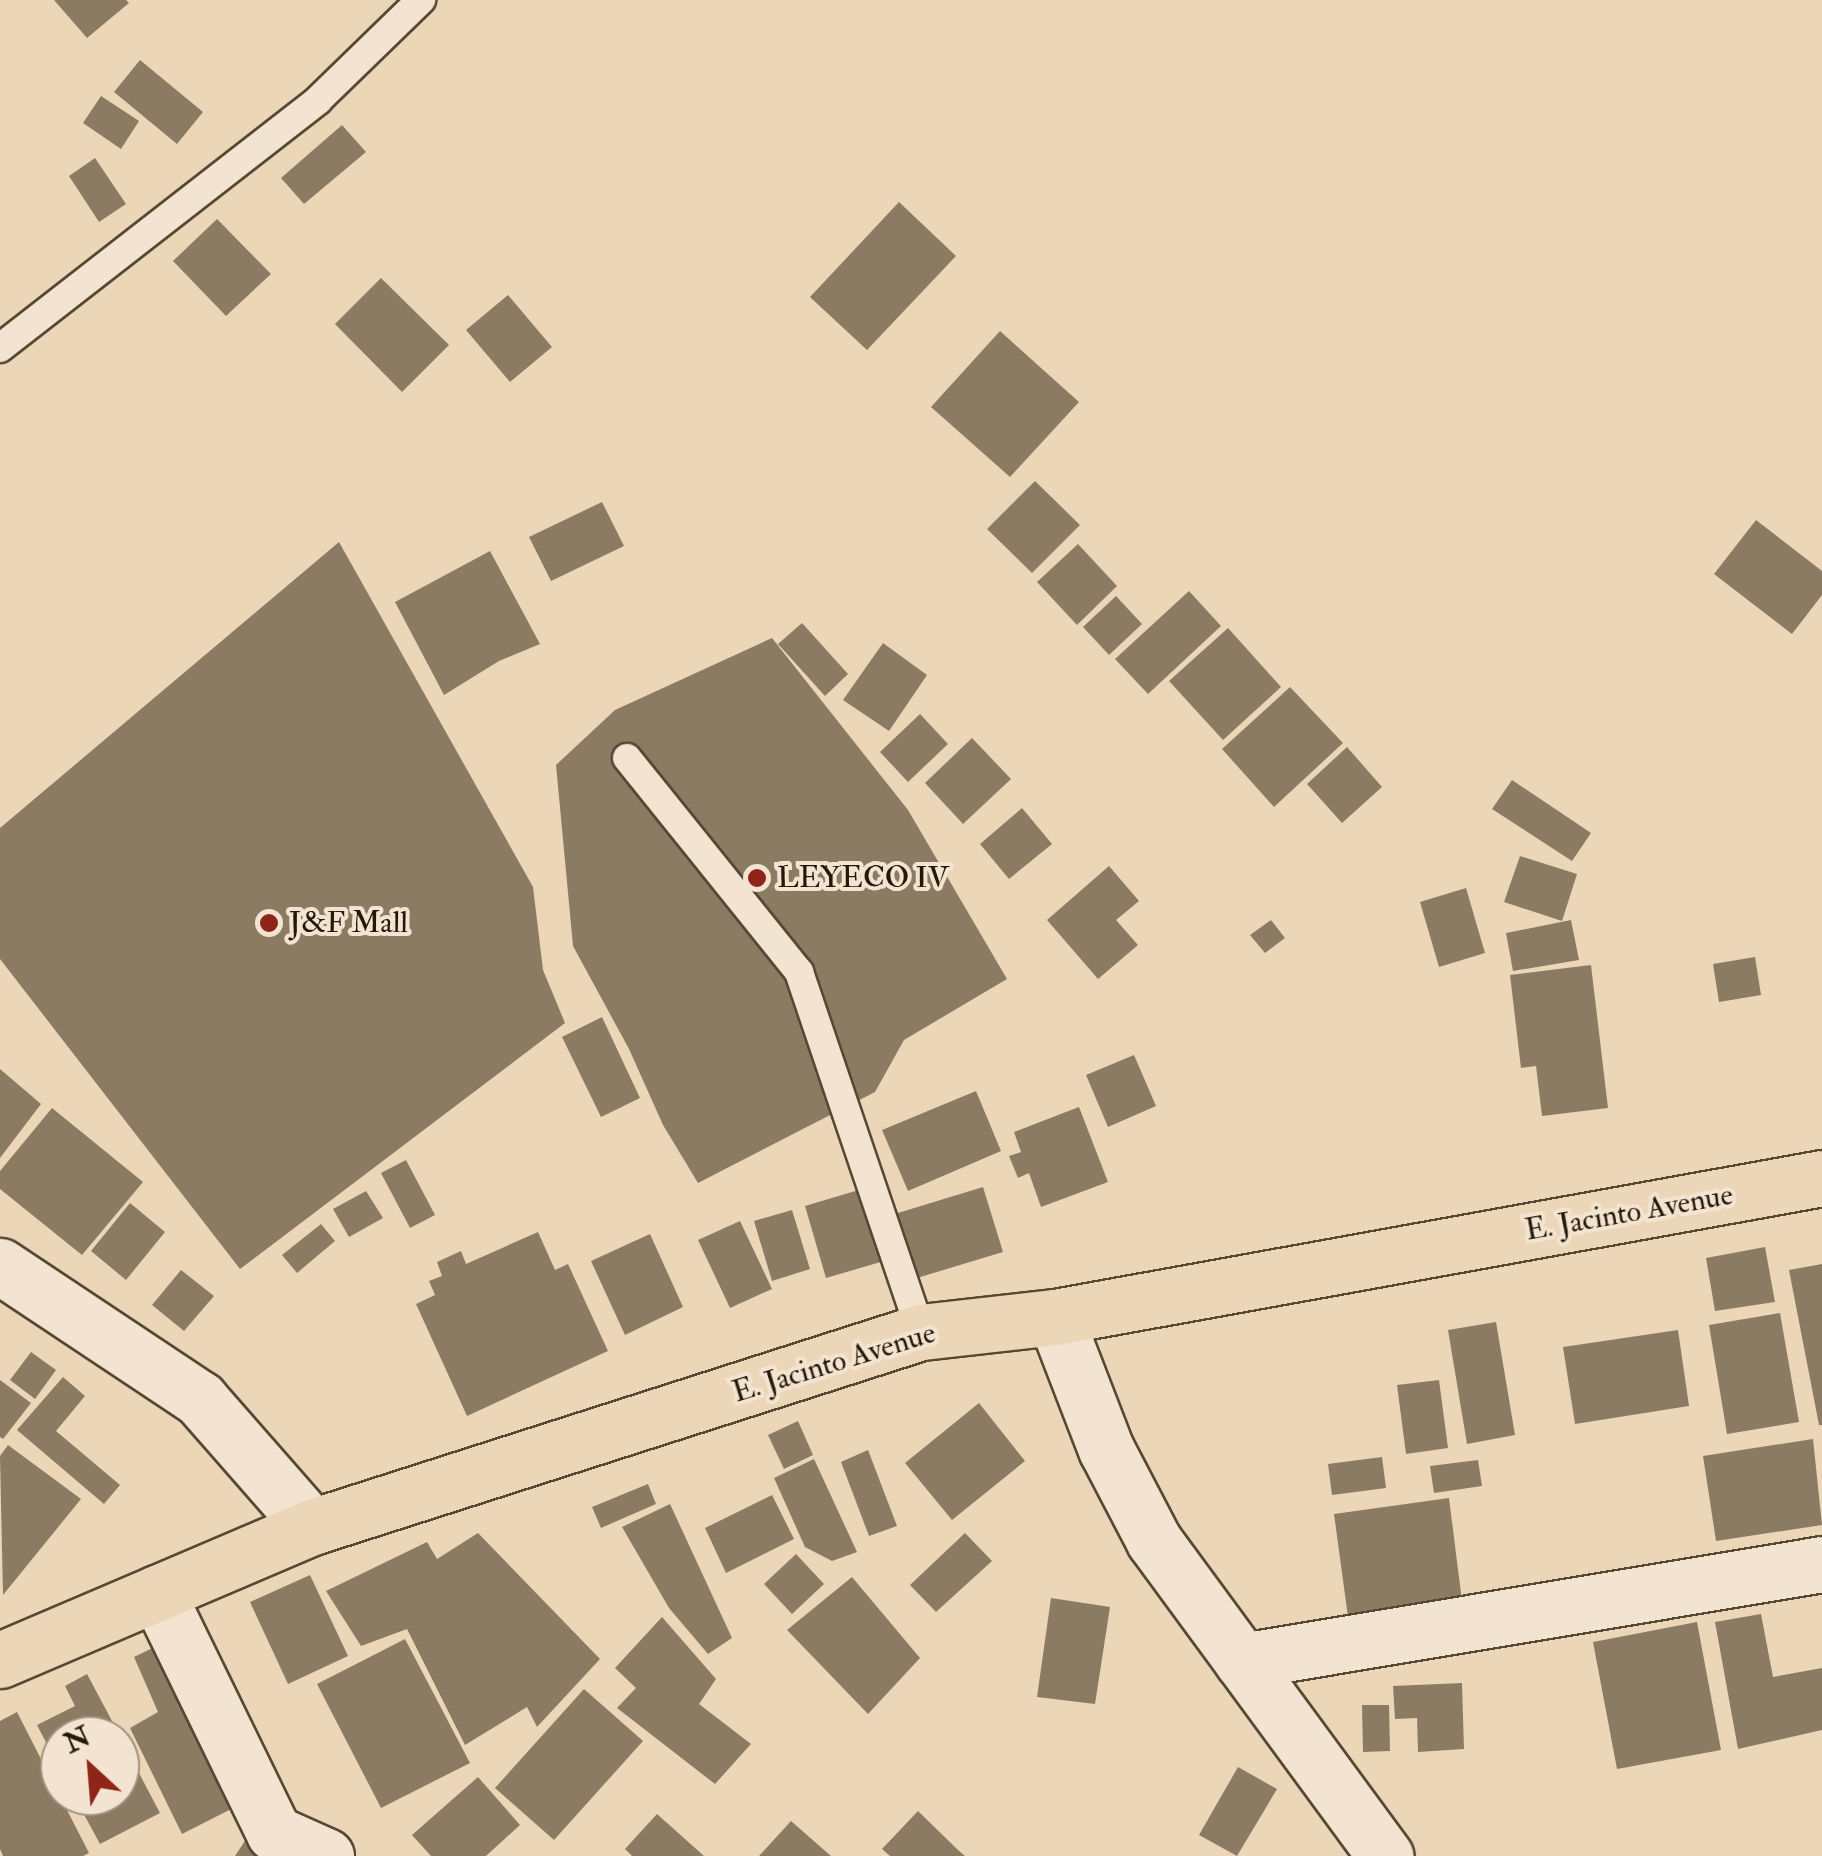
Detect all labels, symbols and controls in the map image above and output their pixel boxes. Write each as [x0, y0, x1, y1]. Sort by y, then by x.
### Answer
place label: LEYECO IV [777, 860, 949, 896]
marker: LEYECO IV [746, 867, 768, 889]
place label: J&F Mall [289, 905, 408, 941]
marker: J&F Mall [258, 912, 280, 934]
street label: E. Jacinto Avenue [1522, 1177, 1736, 1249]
street label: E. Jacinto Avenue [728, 1315, 940, 1411]
north arrow [40, 1716, 140, 1816]
text: N [59, 1719, 96, 1762]

